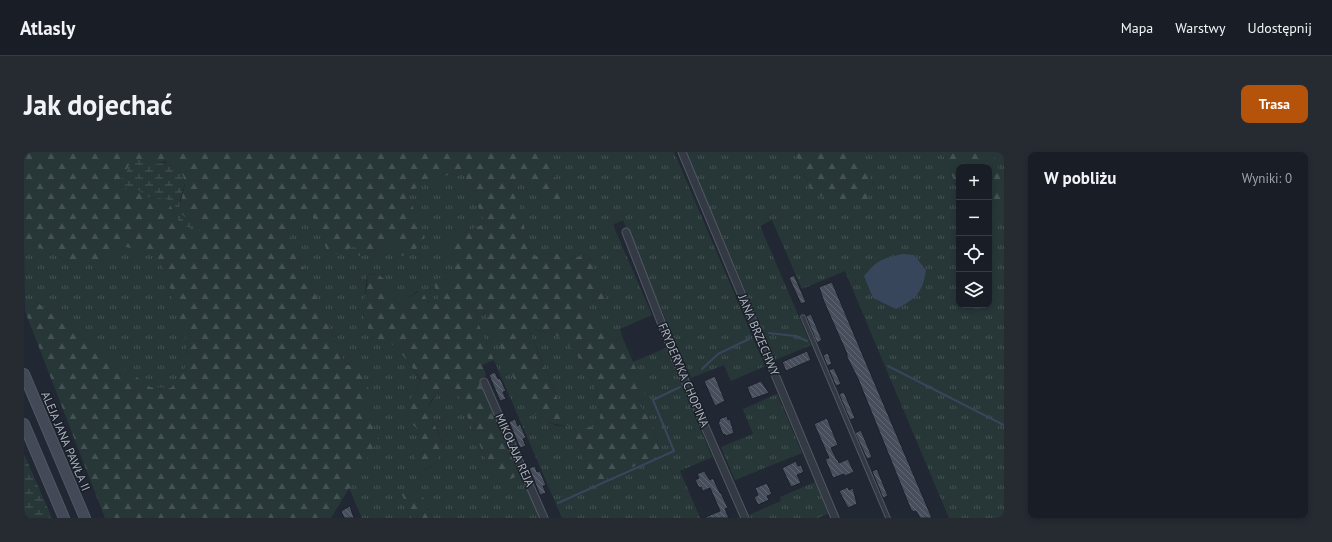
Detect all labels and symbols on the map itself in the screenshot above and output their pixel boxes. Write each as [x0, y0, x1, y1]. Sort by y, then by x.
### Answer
street label: JANA BRZECHWY [735, 291, 783, 378]
street label: FRYDERYKA CHOPINA [655, 321, 713, 429]
street label: ALEJA JANA PAWŁA II [38, 389, 94, 493]
street label: MIKOŁAJA REJA [492, 411, 538, 489]

